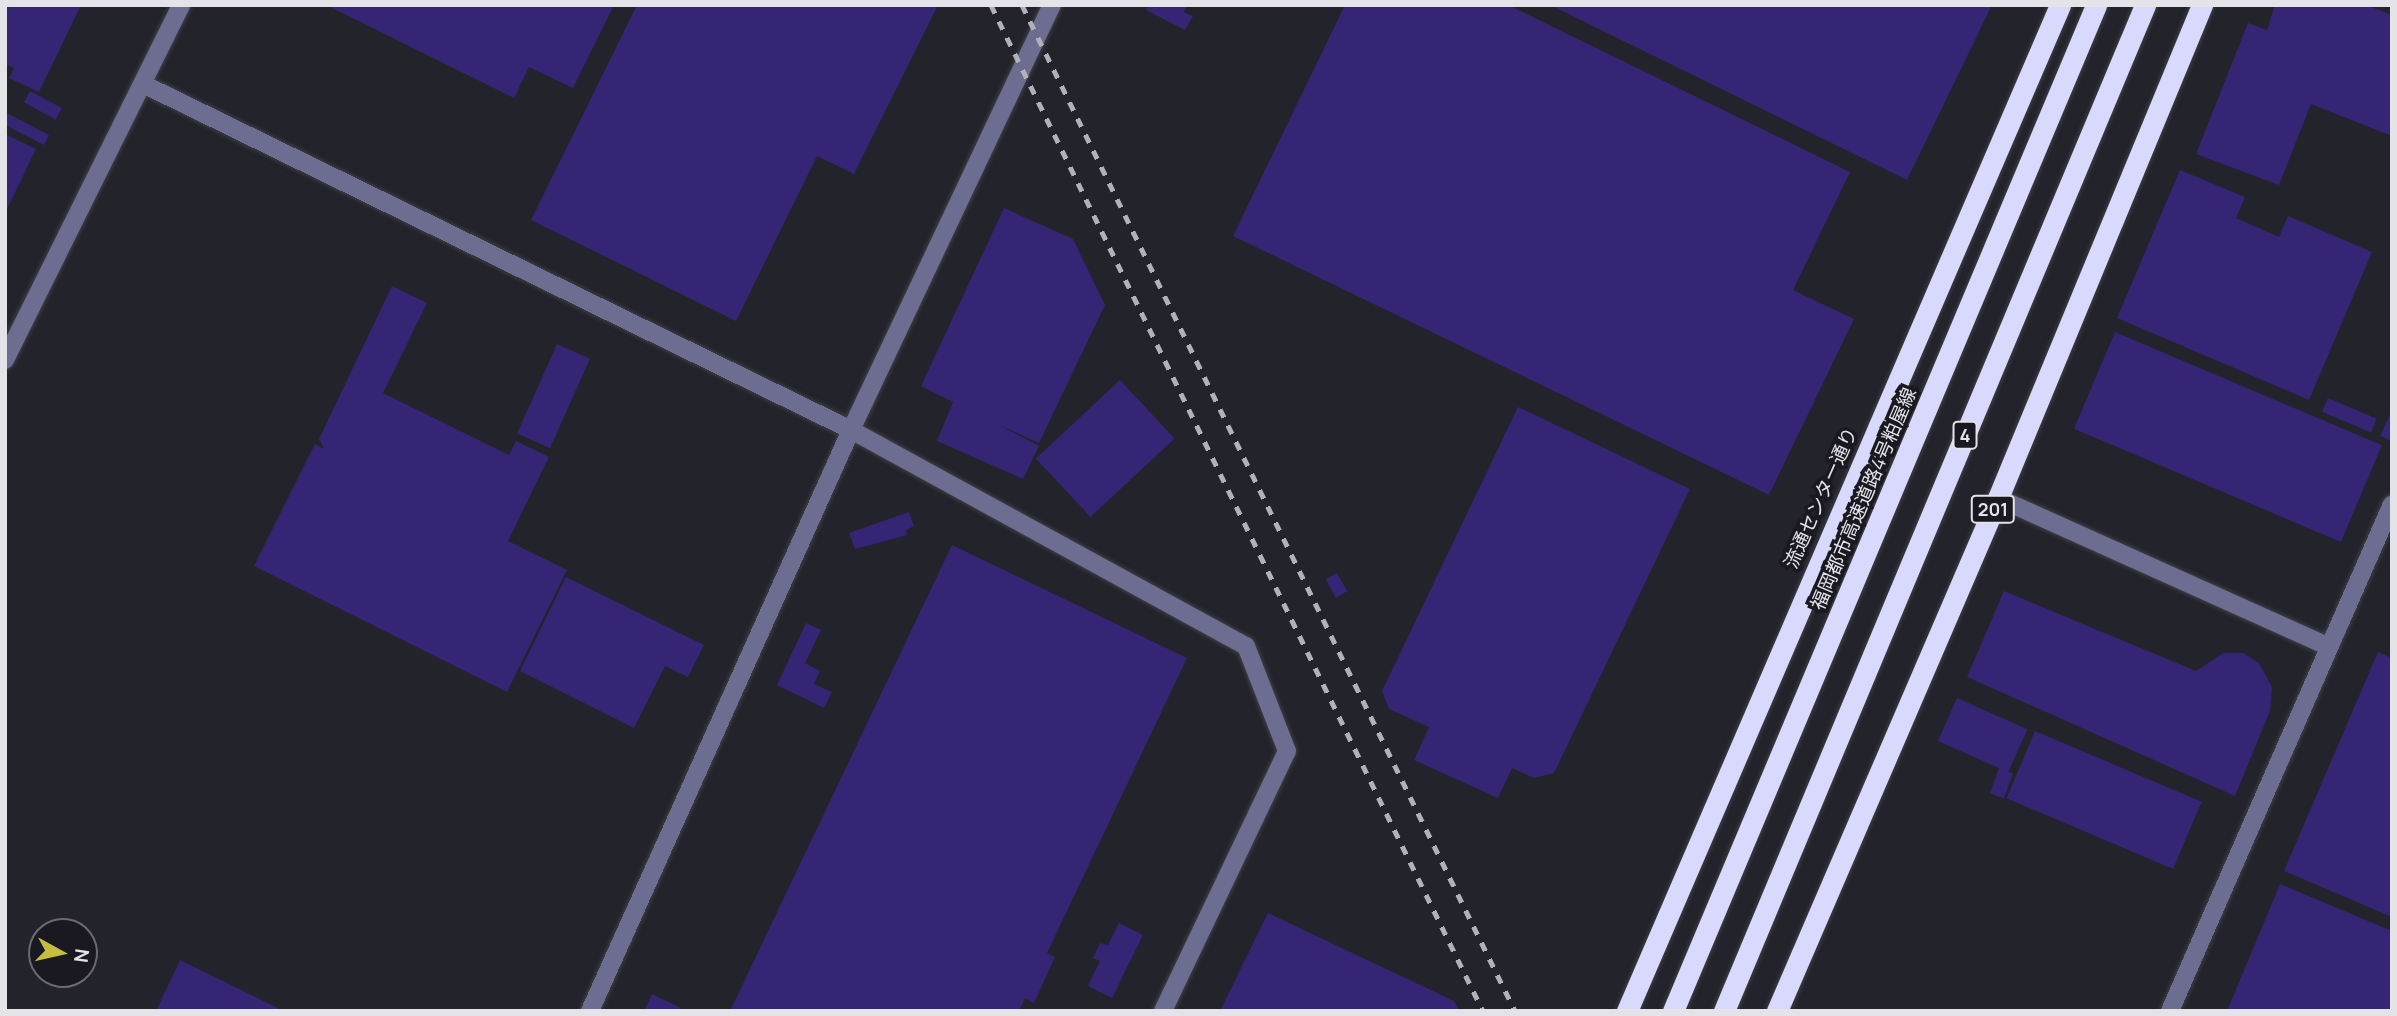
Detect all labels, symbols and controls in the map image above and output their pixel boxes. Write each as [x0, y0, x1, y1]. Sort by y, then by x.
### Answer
street label: 福岡都市高速道路4号粕屋線 [1807, 384, 1921, 614]
road number: 4 [1951, 421, 1979, 450]
street label: 流通センター通り [1780, 424, 1862, 572]
road number: 201 [1970, 494, 2016, 524]
north arrow [28, 918, 98, 988]
text: N [68, 947, 96, 964]

